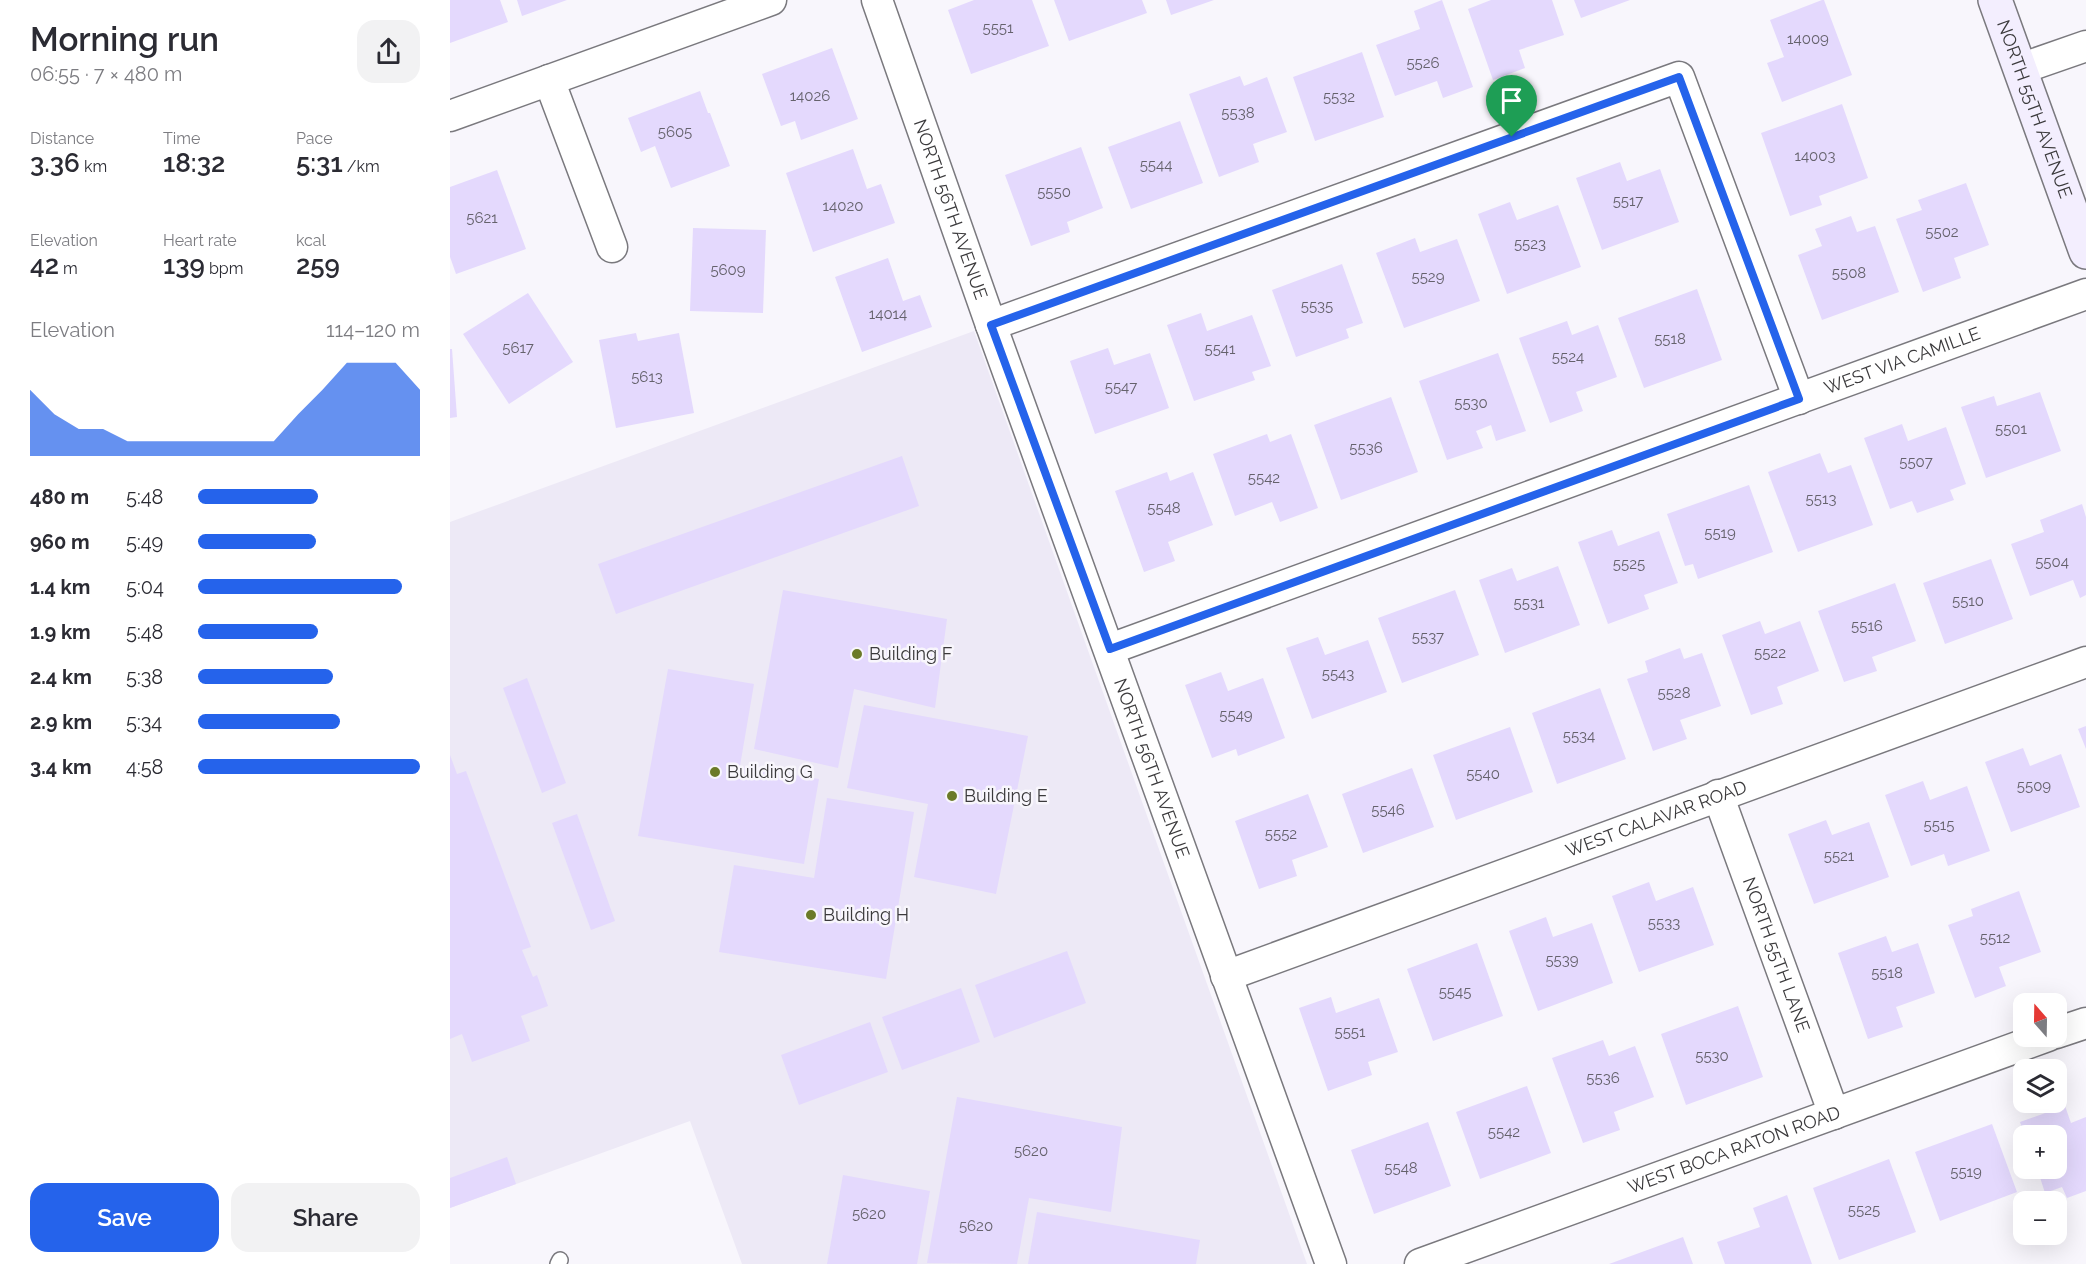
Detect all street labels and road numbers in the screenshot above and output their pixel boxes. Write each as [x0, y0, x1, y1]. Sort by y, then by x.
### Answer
street label: NORTH 55TH AVENUE [1993, 17, 2077, 201]
street label: NORTH 56TH AVENUE [910, 116, 992, 302]
street label: WEST VIA CAMILLE [1821, 322, 1983, 398]
street label: NORTH 56TH AVENUE [1110, 676, 1194, 861]
street label: WEST CALAVAR ROAD [1563, 776, 1750, 861]
street label: NORTH 55TH LANE [1739, 874, 1814, 1035]
street label: WEST BOCA RATON ROAD [1625, 1101, 1843, 1198]

